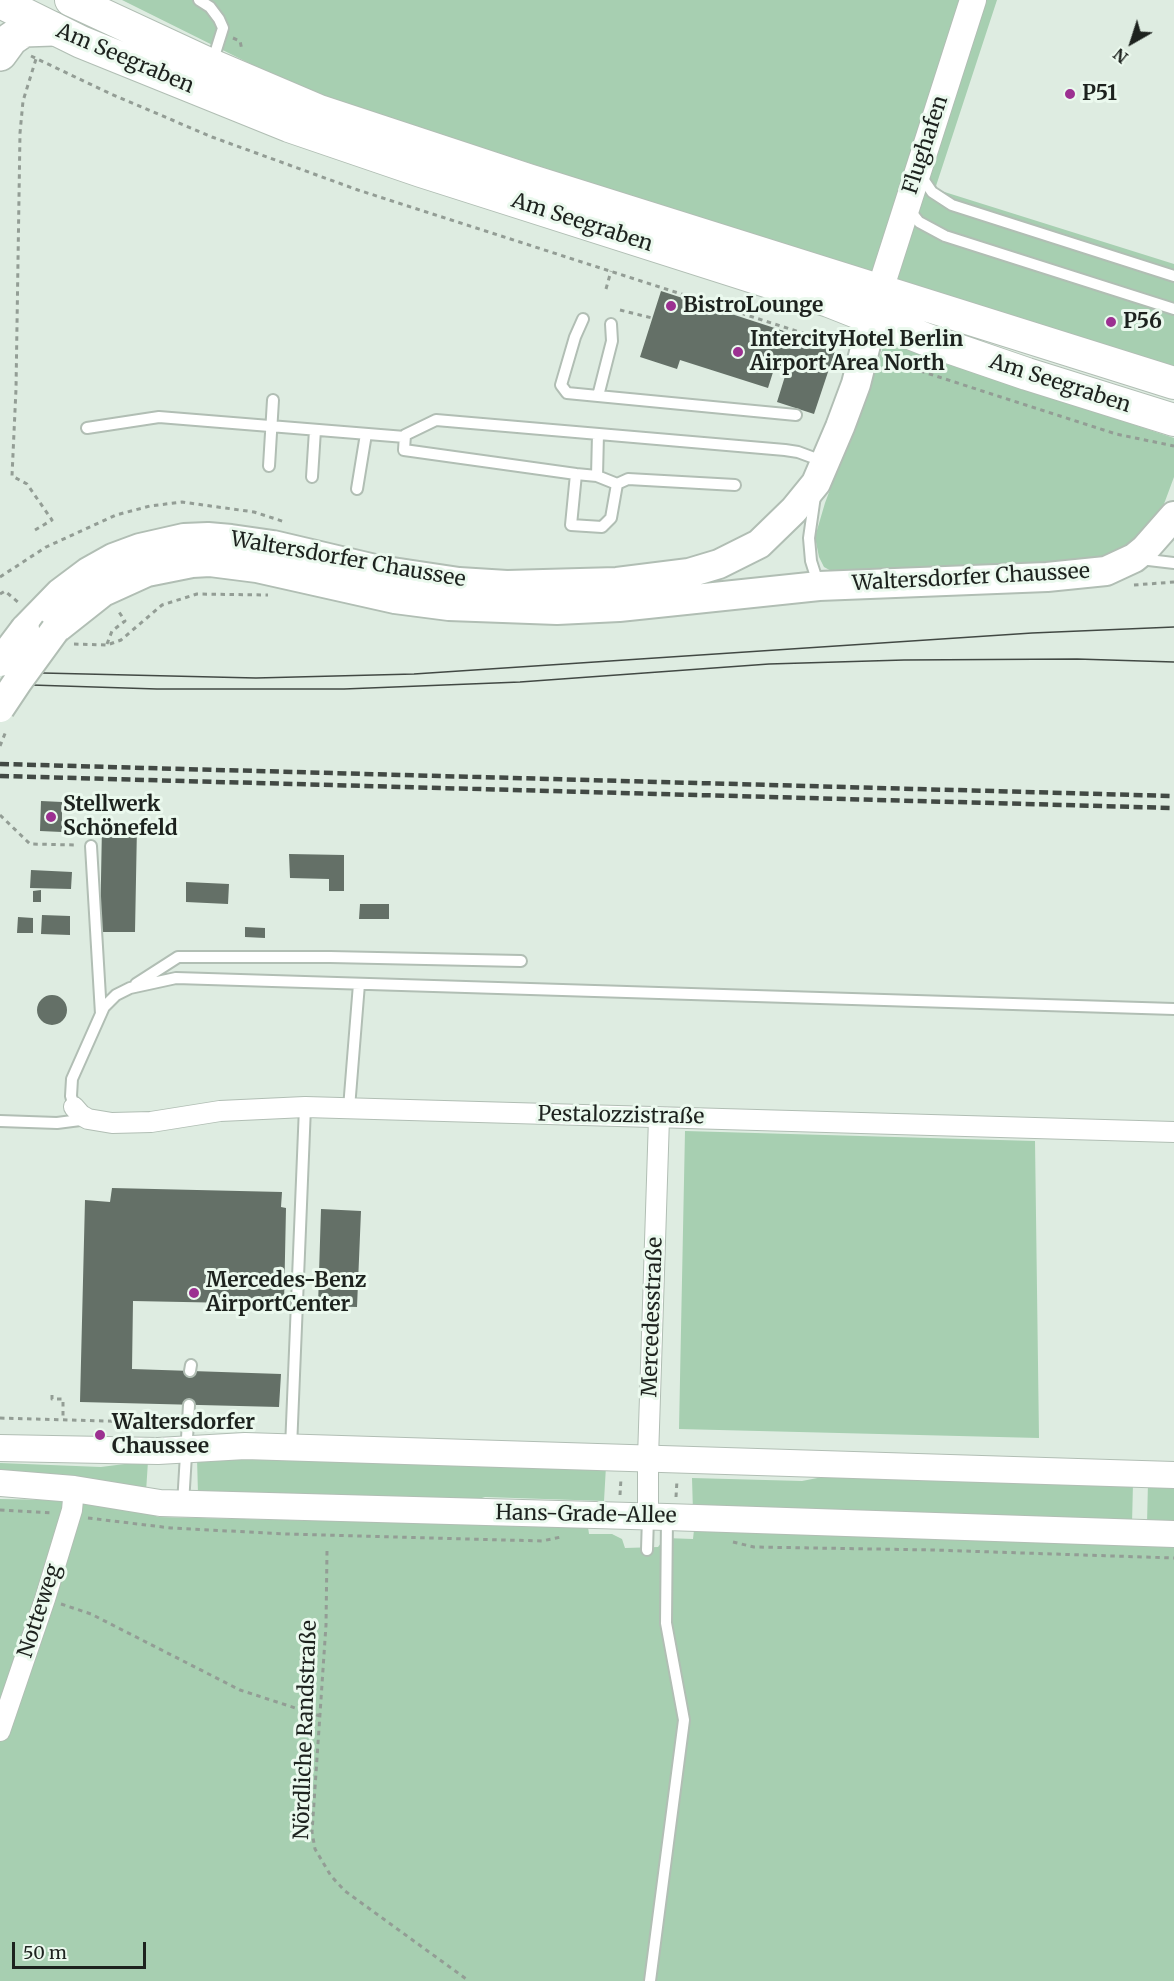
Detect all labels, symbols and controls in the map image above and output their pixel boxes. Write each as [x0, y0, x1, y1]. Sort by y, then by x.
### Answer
north arrow [1102, 12, 1162, 72]
street label: Am Seegraben [52, 19, 198, 99]
text: N [1109, 44, 1132, 68]
place label: P51 [1082, 81, 1117, 107]
marker: P51 [1063, 87, 1077, 101]
street label: Flughafen [898, 92, 954, 198]
street label: Am Seegraben [508, 188, 656, 258]
place label: BistroLounge [683, 293, 823, 319]
marker: BistroLounge [664, 299, 678, 313]
place label: P56 [1123, 309, 1162, 335]
marker: P56 [1104, 315, 1118, 329]
place label: IntercityHotel Berlin Airport Area North [750, 327, 963, 377]
marker: IntercityHotel Berlin Airport Area North [731, 345, 745, 359]
street label: Am Seegraben [986, 349, 1134, 419]
street label: Waltersdorfer Chaussee [229, 527, 467, 593]
street label: Waltersdorfer Chaussee [851, 559, 1091, 597]
place label: Stellwerk Schönefeld [63, 792, 178, 842]
marker: Stellwerk Schönefeld [44, 810, 58, 824]
street label: Pestalozzistraße [537, 1102, 705, 1130]
street label: Mercedesstraße [638, 1236, 668, 1398]
place label: Mercedes-Benz AirportCenter [206, 1268, 366, 1318]
marker: Mercedes-Benz AirportCenter [187, 1286, 201, 1300]
place label: Waltersdorfer Chaussee [112, 1410, 255, 1460]
marker: Waltersdorfer Chaussee [93, 1428, 107, 1442]
street label: Hans-Grade-Allee [495, 1501, 677, 1529]
street label: Notteweg [13, 1561, 67, 1661]
street label: Nördliche Randstraße [290, 1620, 322, 1840]
scale bar [15, 1930, 148, 1968]
text: 50 m [23, 1941, 67, 1964]

